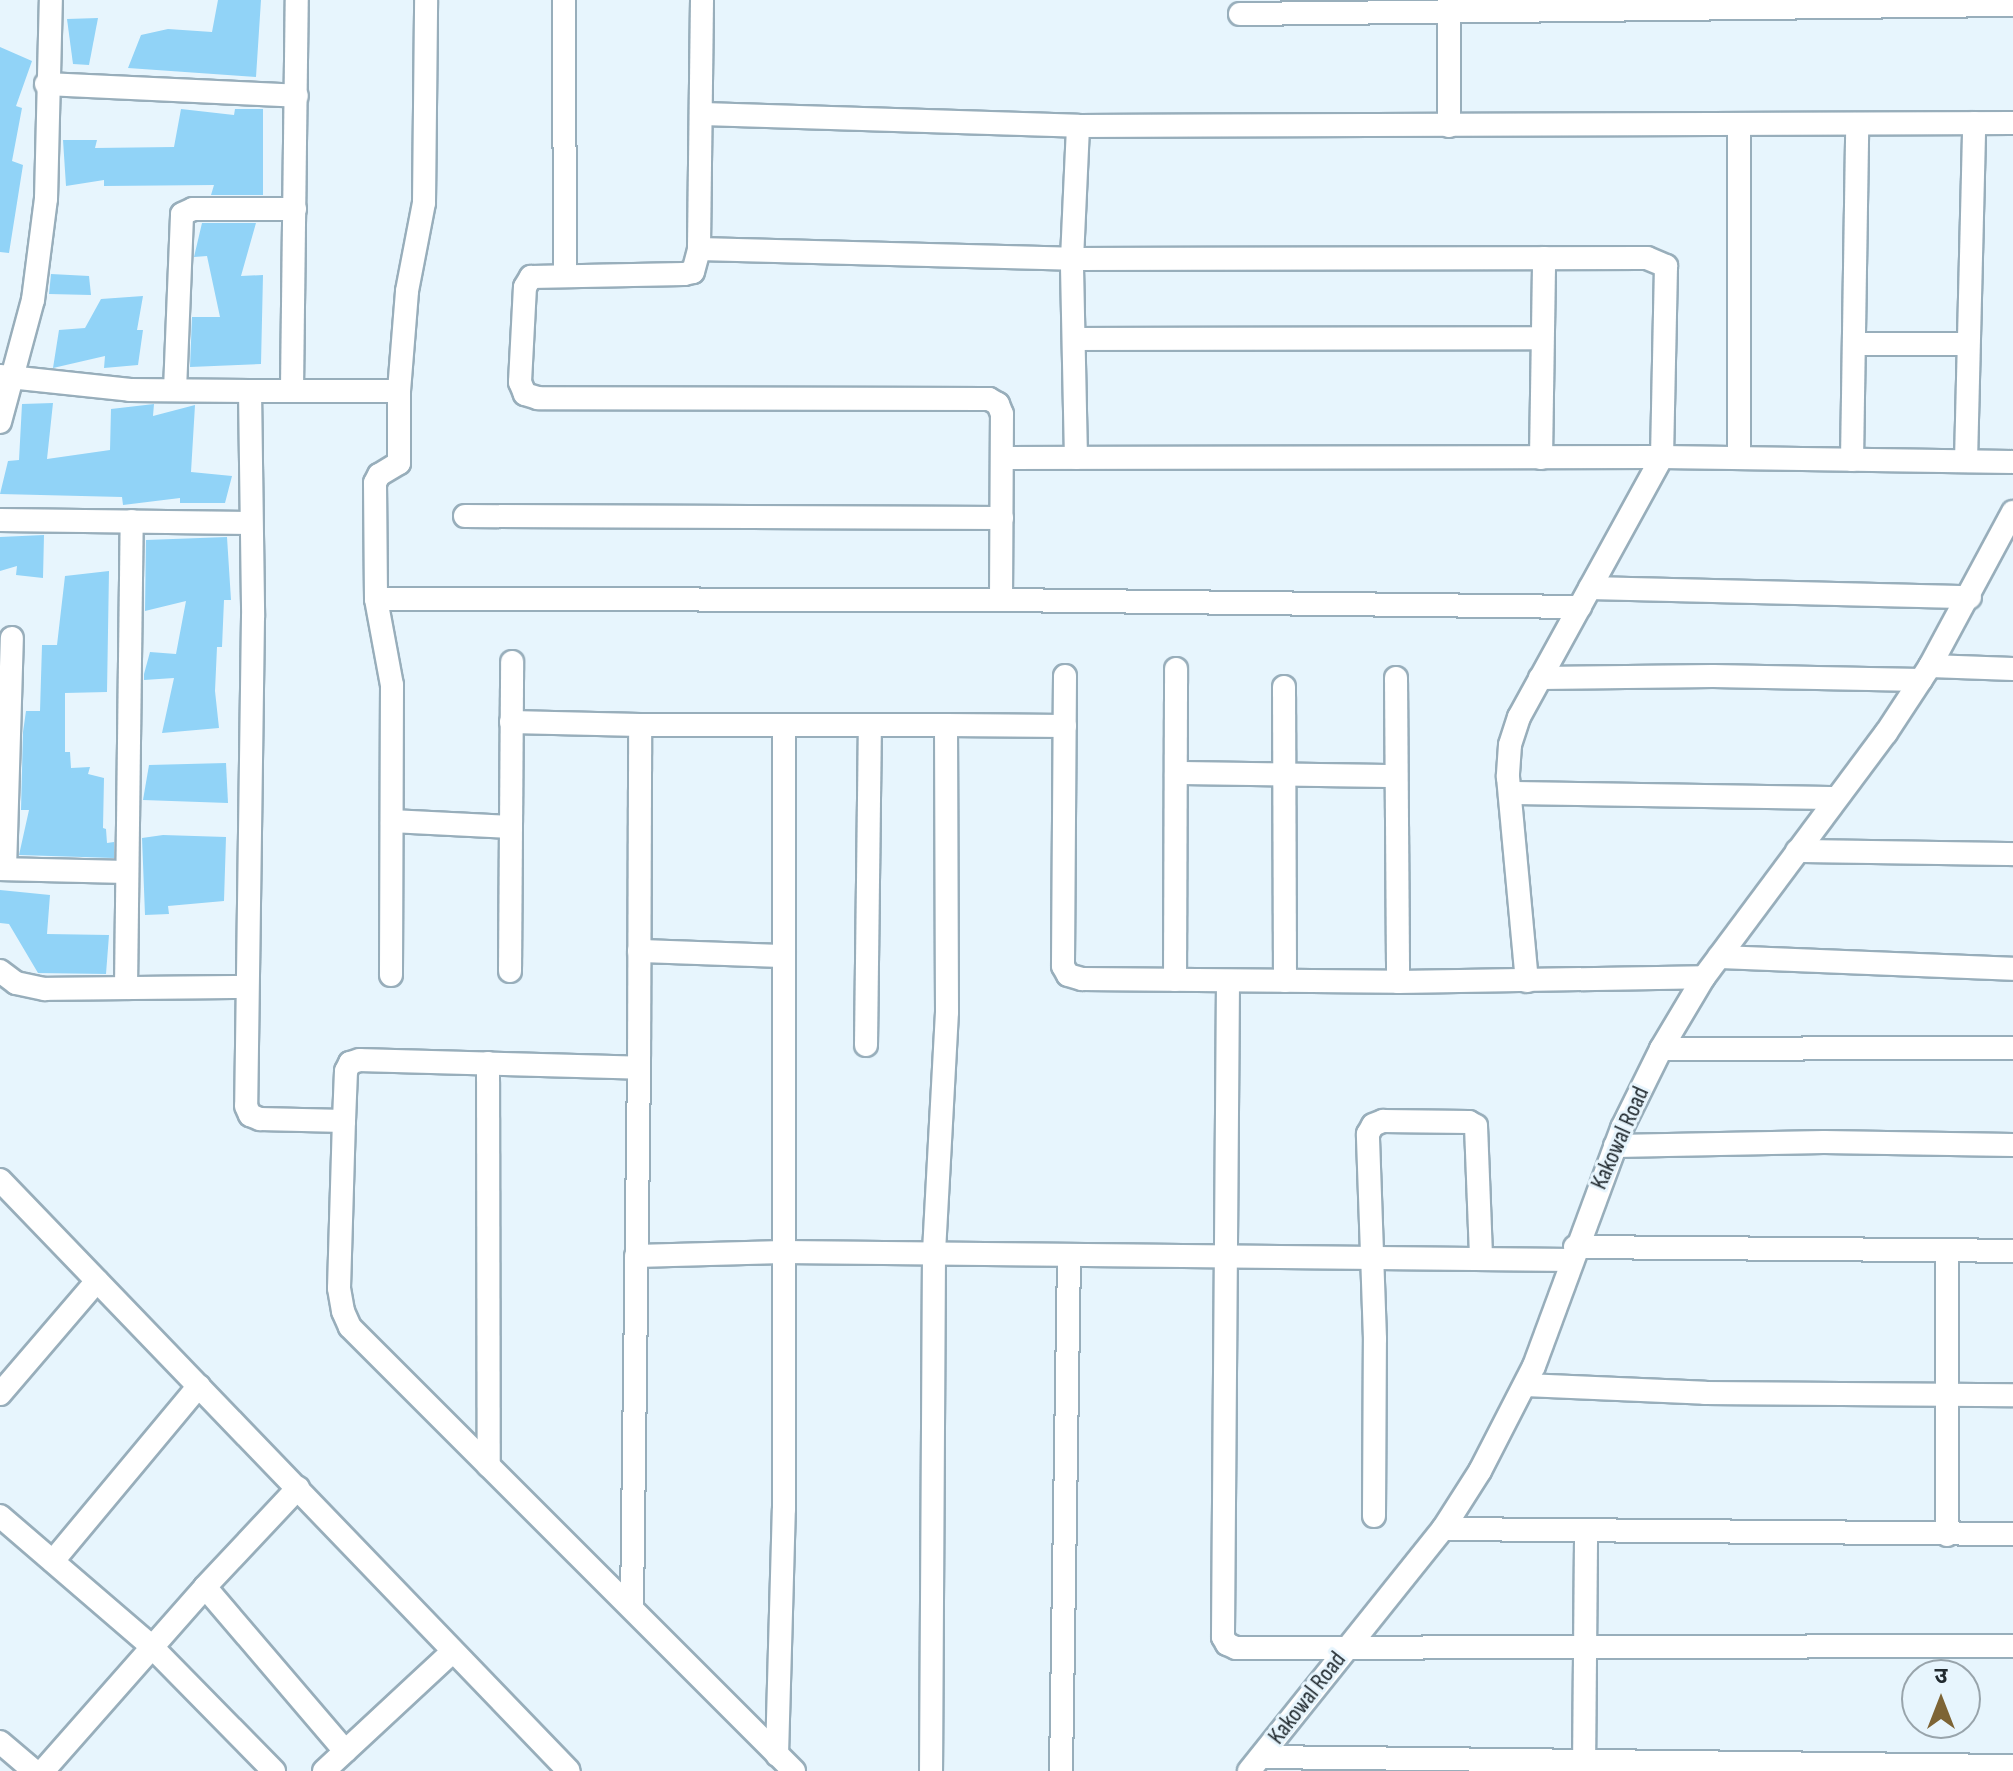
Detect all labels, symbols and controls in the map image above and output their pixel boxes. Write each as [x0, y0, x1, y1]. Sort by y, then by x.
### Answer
street label: Kakowal Road [1585, 1082, 1655, 1194]
street label: Kakowal Road [1262, 1646, 1352, 1750]
north arrow [1901, 1659, 1981, 1739]
text: उ [1935, 1663, 1947, 1690]

